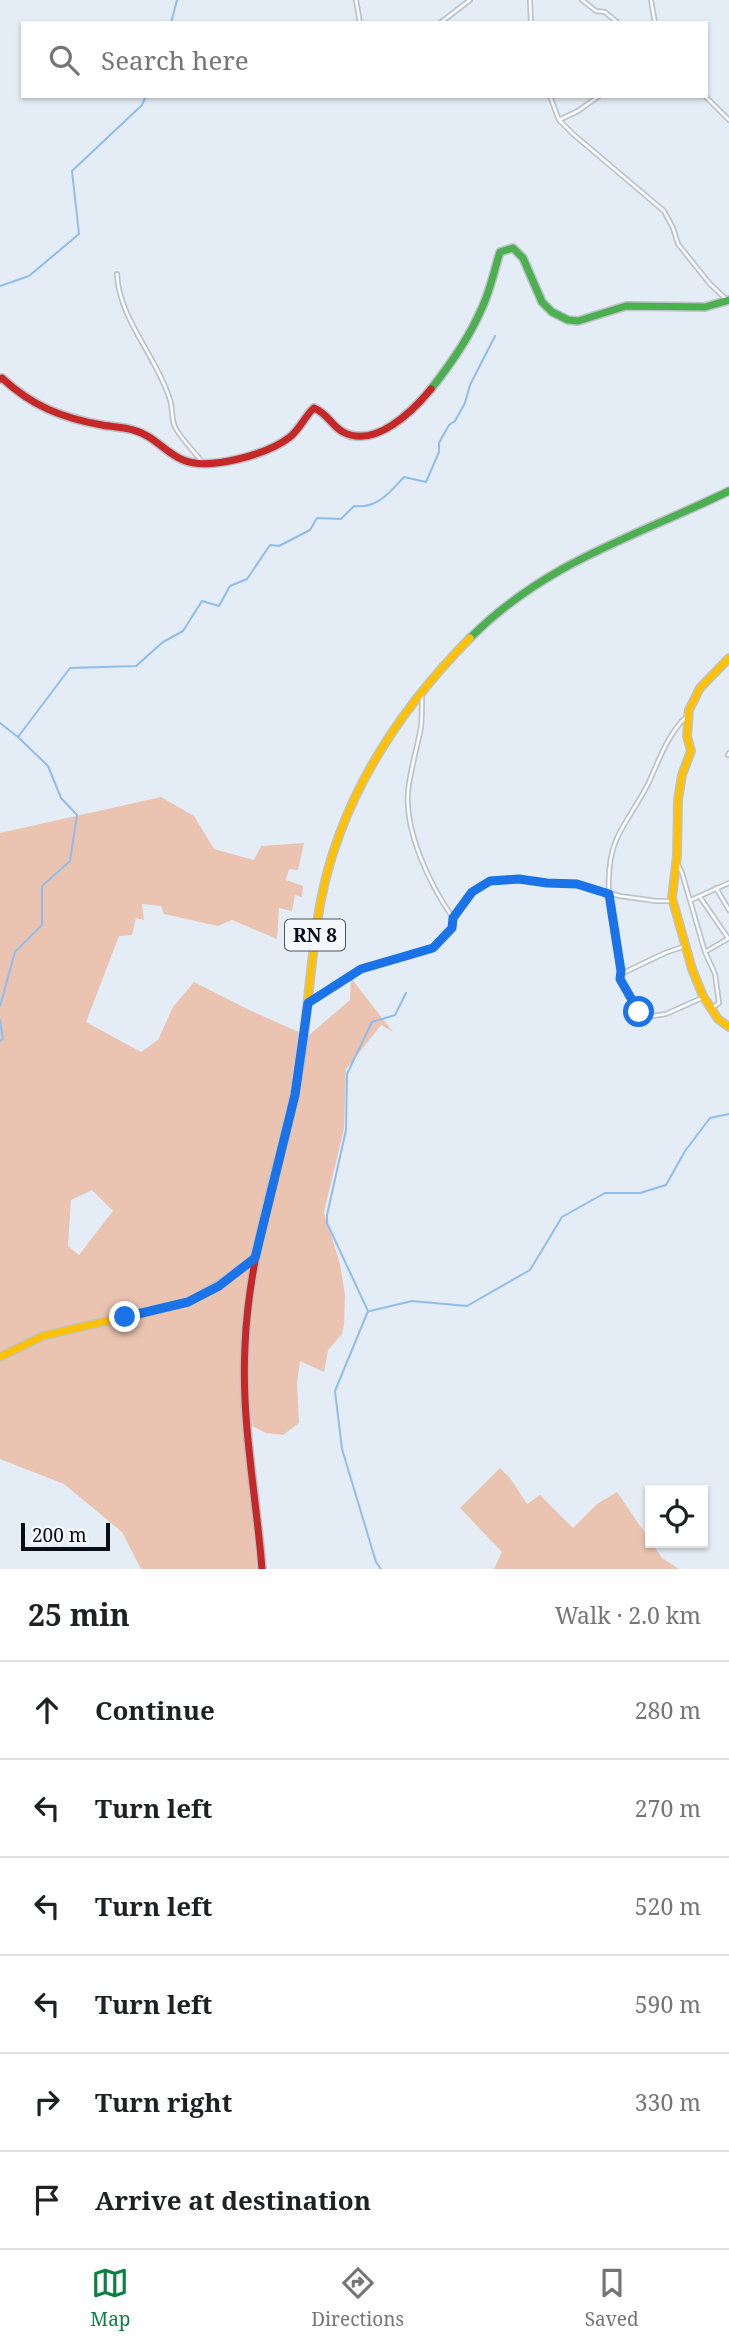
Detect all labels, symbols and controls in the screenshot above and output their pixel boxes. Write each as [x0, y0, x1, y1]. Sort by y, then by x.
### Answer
search box [21, 21, 708, 98]
icon: search [45, 41, 83, 79]
text: Search here [101, 42, 249, 78]
road number: RN 8 [285, 920, 345, 951]
route start [623, 996, 654, 1027]
route end [109, 1301, 140, 1332]
map controls [645, 1485, 708, 1548]
button: locate [645, 1485, 708, 1548]
scale bar [21, 1520, 110, 1552]
text: 200 m [32, 1522, 87, 1548]
text: 25 min [28, 1594, 130, 1635]
text: Walk · 2.0 km [555, 1599, 701, 1631]
icon: ahead [28, 1691, 66, 1729]
text: Continue [95, 1692, 215, 1728]
text: 280 m [635, 1694, 701, 1726]
icon: left [28, 1789, 66, 1827]
text: Turn left [95, 1790, 212, 1826]
text: 270 m [635, 1792, 701, 1824]
icon: left [28, 1887, 66, 1925]
text: Turn left [95, 1888, 212, 1924]
text: 520 m [635, 1890, 701, 1922]
icon: left [28, 1985, 66, 2023]
text: Turn left [95, 1986, 212, 2022]
text: 590 m [635, 1988, 701, 2020]
icon: right [28, 2083, 66, 2121]
text: Turn right [95, 2084, 232, 2120]
text: 330 m [635, 2086, 701, 2118]
icon: arrive [28, 2181, 66, 2219]
text: Arrive at destination [95, 2182, 371, 2218]
tab: Map [90, 2264, 131, 2332]
tab: Directions [311, 2264, 404, 2332]
tab: Saved [585, 2264, 639, 2332]

